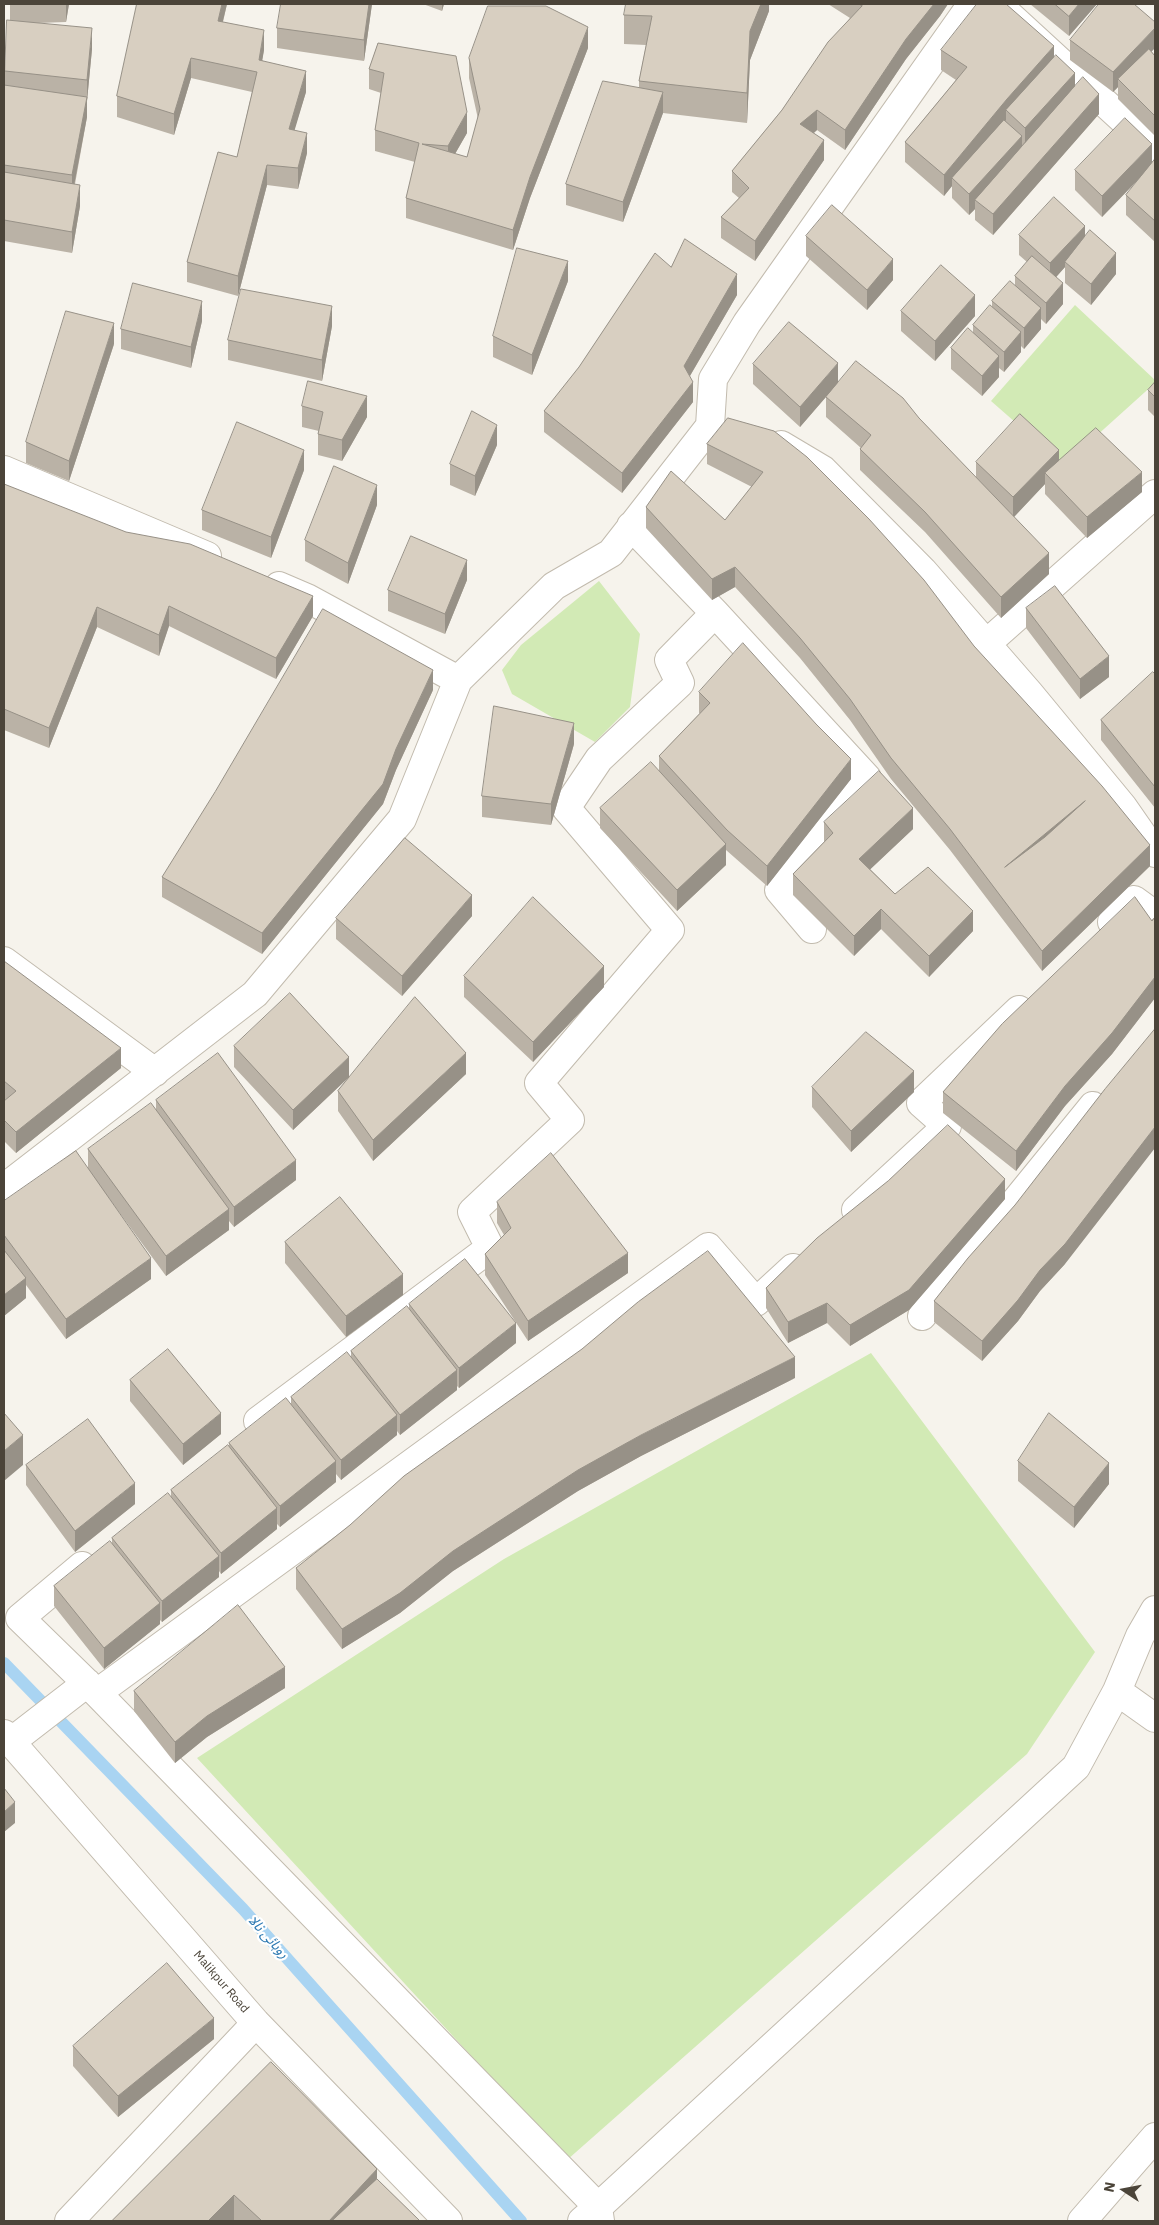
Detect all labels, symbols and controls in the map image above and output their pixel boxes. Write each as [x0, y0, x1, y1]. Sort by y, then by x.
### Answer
water label: روہائی نالا [244, 1912, 292, 1962]
street label: Malikpur Road [190, 1948, 252, 2016]
north arrow [1099, 2165, 1149, 2215]
text: N [1099, 2180, 1119, 2194]

